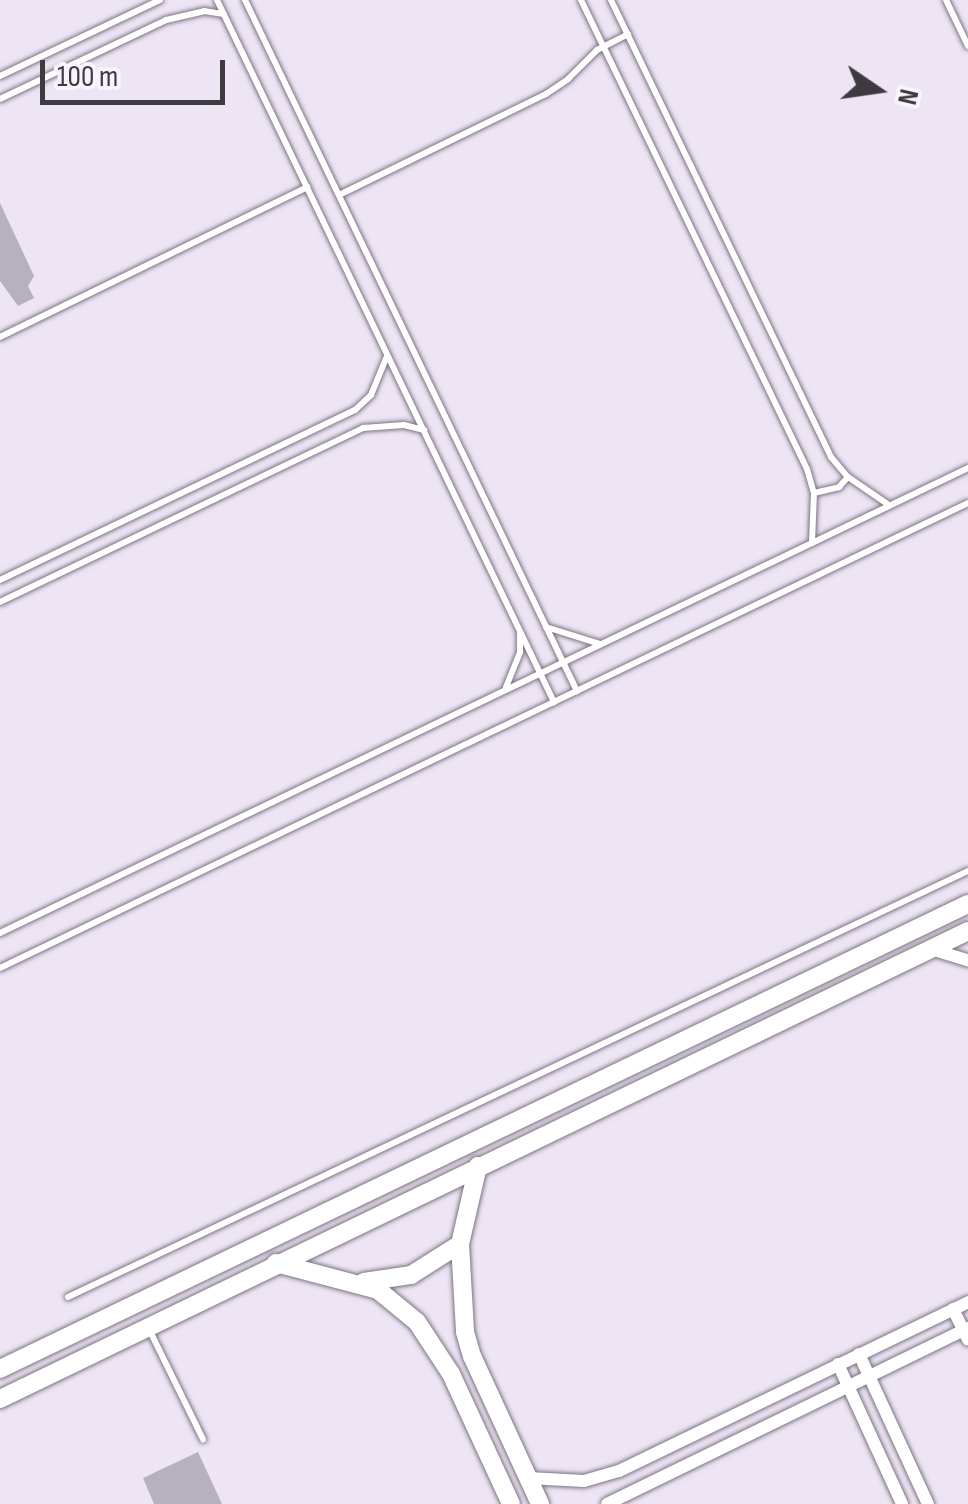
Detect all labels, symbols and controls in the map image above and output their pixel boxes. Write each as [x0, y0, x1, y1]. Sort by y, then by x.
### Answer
scale bar [45, 40, 230, 102]
north arrow [828, 40, 928, 140]
text: 100 m [57, 59, 118, 95]
text: N [890, 86, 925, 108]

